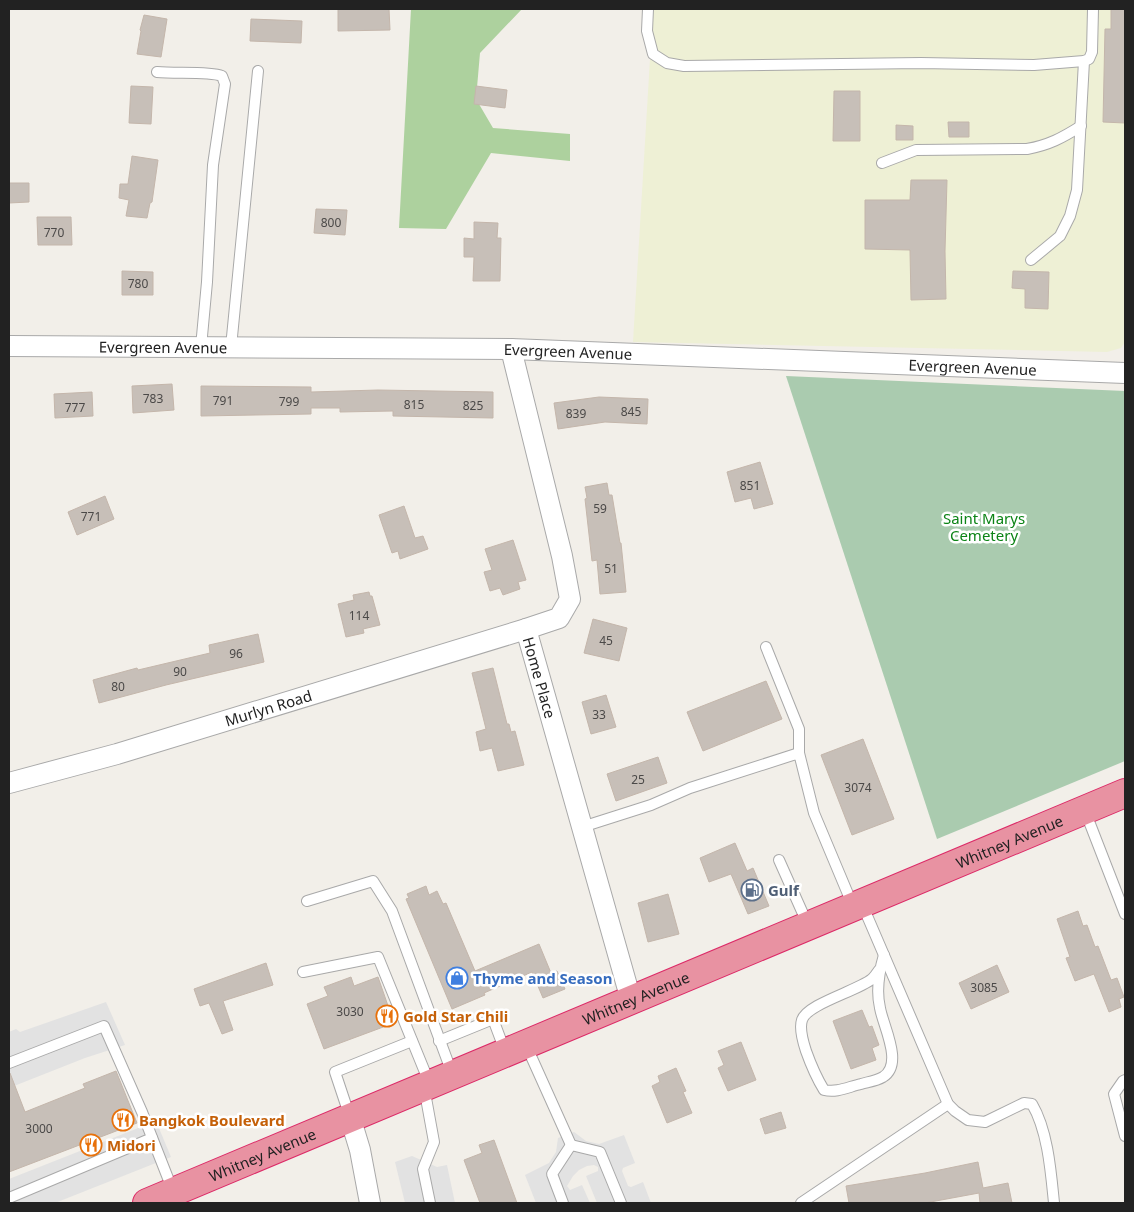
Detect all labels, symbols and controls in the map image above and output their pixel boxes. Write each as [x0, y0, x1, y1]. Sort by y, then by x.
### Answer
house number: 800 [321, 214, 341, 231]
house number: 770 [44, 224, 64, 241]
house number: 780 [128, 275, 148, 292]
street label: Evergreen Avenue [99, 337, 227, 357]
street label: Evergreen Avenue [504, 339, 633, 364]
street label: Evergreen Avenue [908, 355, 1037, 380]
house number: 783 [143, 390, 163, 407]
house number: 791 [213, 392, 233, 409]
house number: 799 [279, 393, 299, 410]
house number: 815 [404, 396, 424, 413]
house number: 825 [463, 397, 483, 414]
house number: 777 [65, 399, 85, 416]
house number: 845 [621, 403, 641, 420]
house number: 839 [566, 405, 586, 422]
house number: 851 [740, 477, 760, 494]
house number: 59 [593, 500, 607, 517]
house number: 771 [81, 508, 101, 525]
park label: Saint Marys Cemetery [943, 508, 1025, 545]
house number: 51 [604, 560, 618, 577]
house number: 114 [349, 607, 369, 624]
house number: 45 [599, 632, 613, 649]
street label: Home Place [519, 634, 561, 720]
house number: 96 [229, 645, 243, 662]
house number: 90 [173, 663, 187, 680]
house number: 80 [111, 678, 125, 695]
street label: Murlyn Road [222, 685, 314, 730]
house number: 33 [592, 706, 606, 723]
house number: 25 [631, 771, 645, 788]
house number: 3074 [844, 779, 872, 796]
street label: Whitney Avenue [953, 810, 1066, 873]
fuel station icon: Gulf [740, 878, 764, 902]
place label: Gulf [768, 880, 800, 900]
shop icon: Thyme and Season [445, 966, 469, 990]
street label: Whitney Avenue [579, 967, 692, 1029]
place label: Thyme and Season [473, 968, 612, 988]
house number: 3085 [970, 979, 998, 996]
house number: 3030 [336, 1003, 364, 1020]
restaurant icon: Gold Star Chili [375, 1004, 399, 1028]
place label: Gold Star Chili [403, 1006, 508, 1026]
restaurant icon: Bangkok Boulevard [111, 1108, 135, 1132]
place label: Bangkok Boulevard [139, 1110, 285, 1130]
house number: 3000 [25, 1120, 53, 1137]
street label: Whitney Avenue [206, 1123, 319, 1186]
restaurant icon: Midori [79, 1133, 103, 1157]
place label: Midori [107, 1135, 156, 1155]

